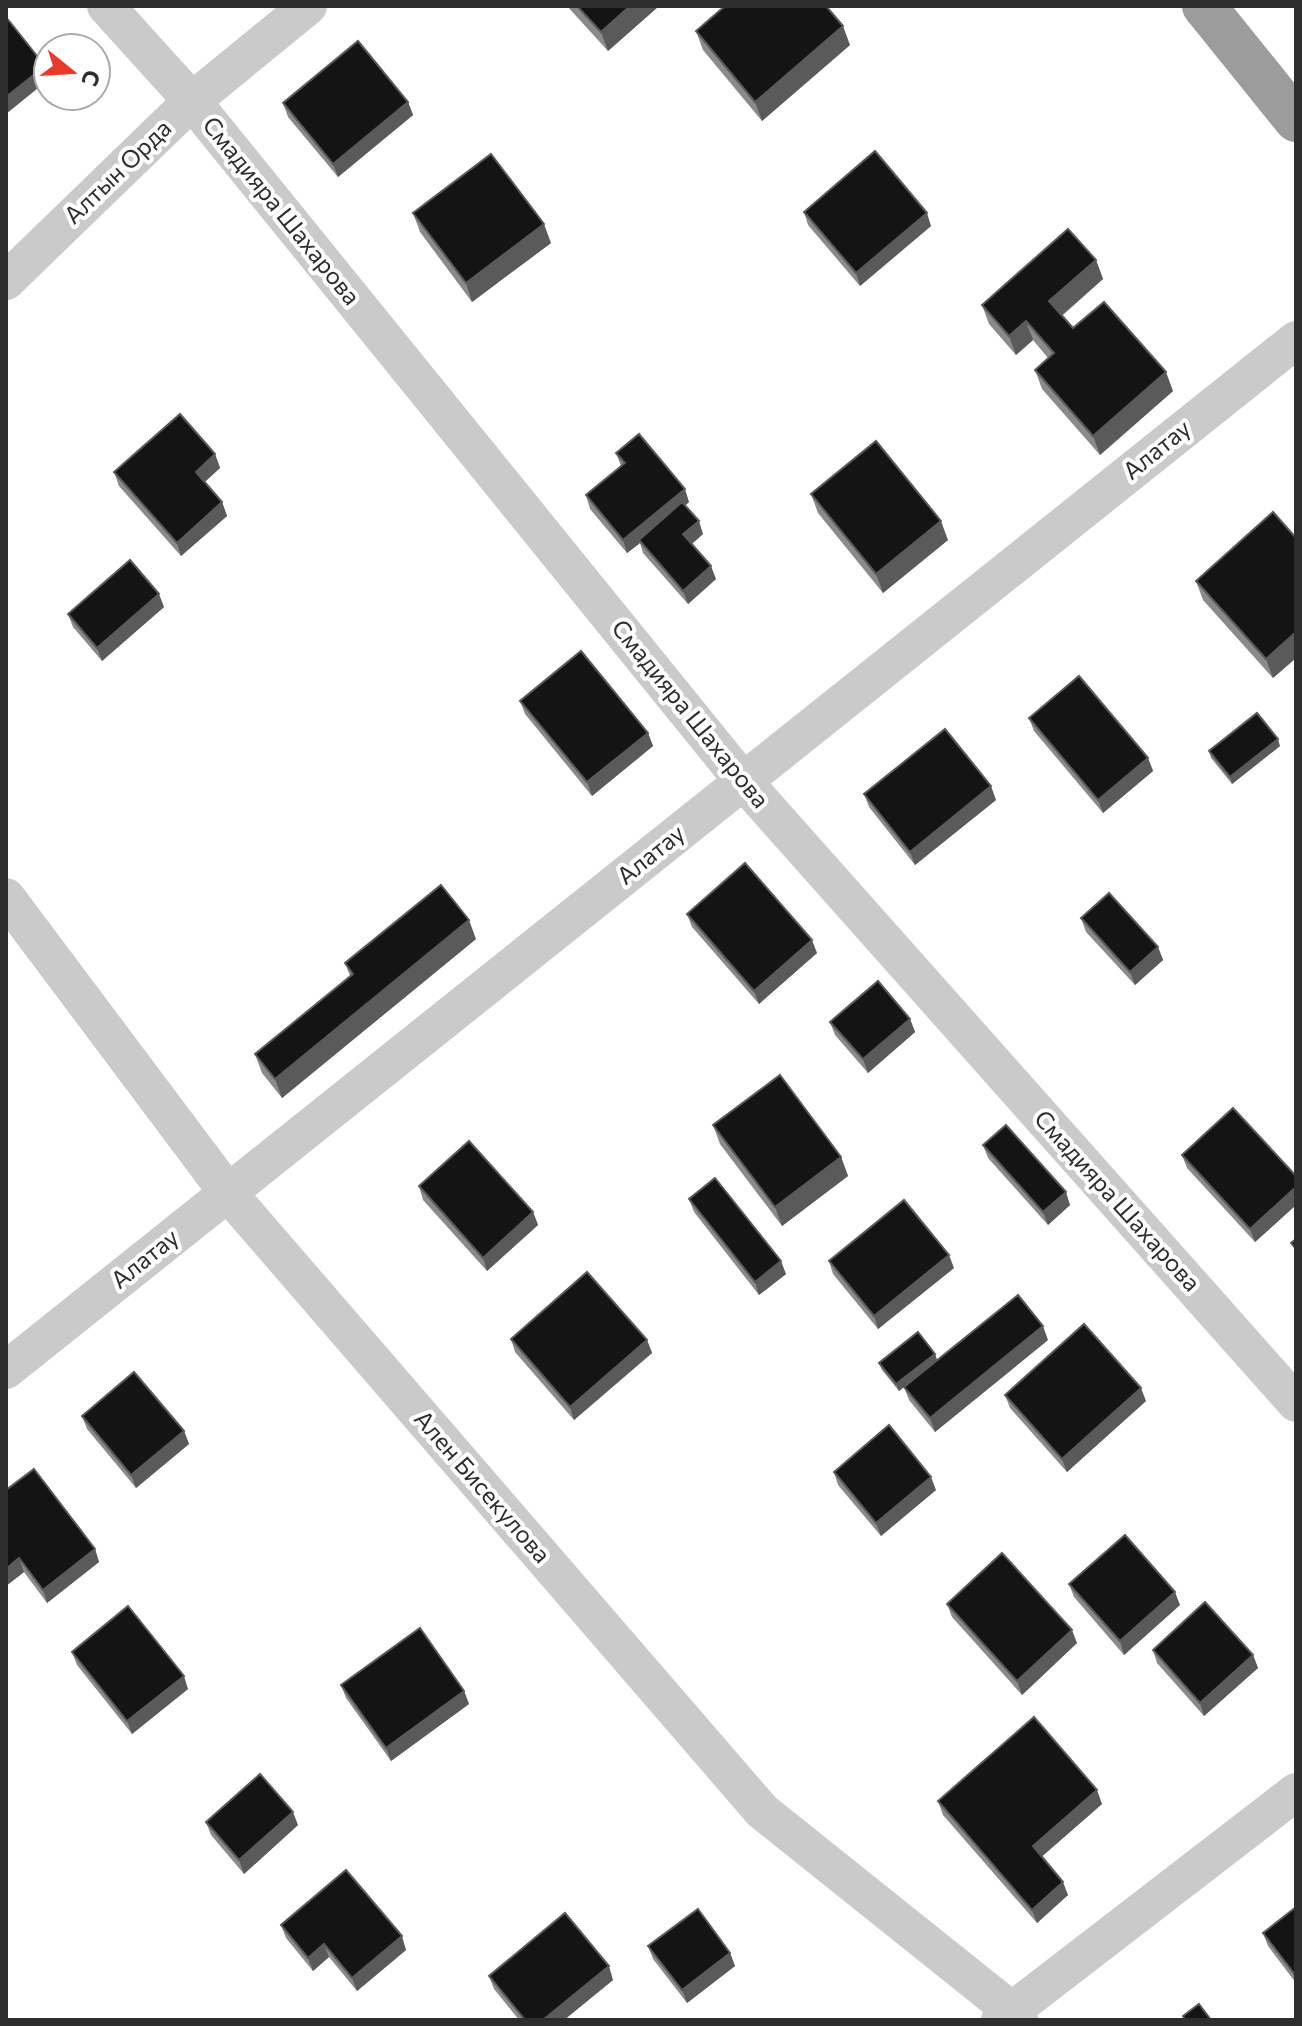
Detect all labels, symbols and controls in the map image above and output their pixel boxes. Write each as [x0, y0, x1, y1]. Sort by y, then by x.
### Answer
north arrow [32, 32, 112, 112]
text: С [76, 67, 107, 90]
street label: Смадияра Шахарова [197, 110, 367, 310]
street label: Алтын Орда [57, 113, 176, 229]
street label: Алатау [1116, 413, 1196, 485]
street label: Смадияра Шахарова [606, 613, 776, 813]
street label: Алатау [610, 818, 690, 890]
street label: Смадияра Шахарова [1029, 1103, 1207, 1297]
street label: Алатау [104, 1222, 184, 1294]
street label: Ален Бисекулова [409, 1404, 557, 1568]

